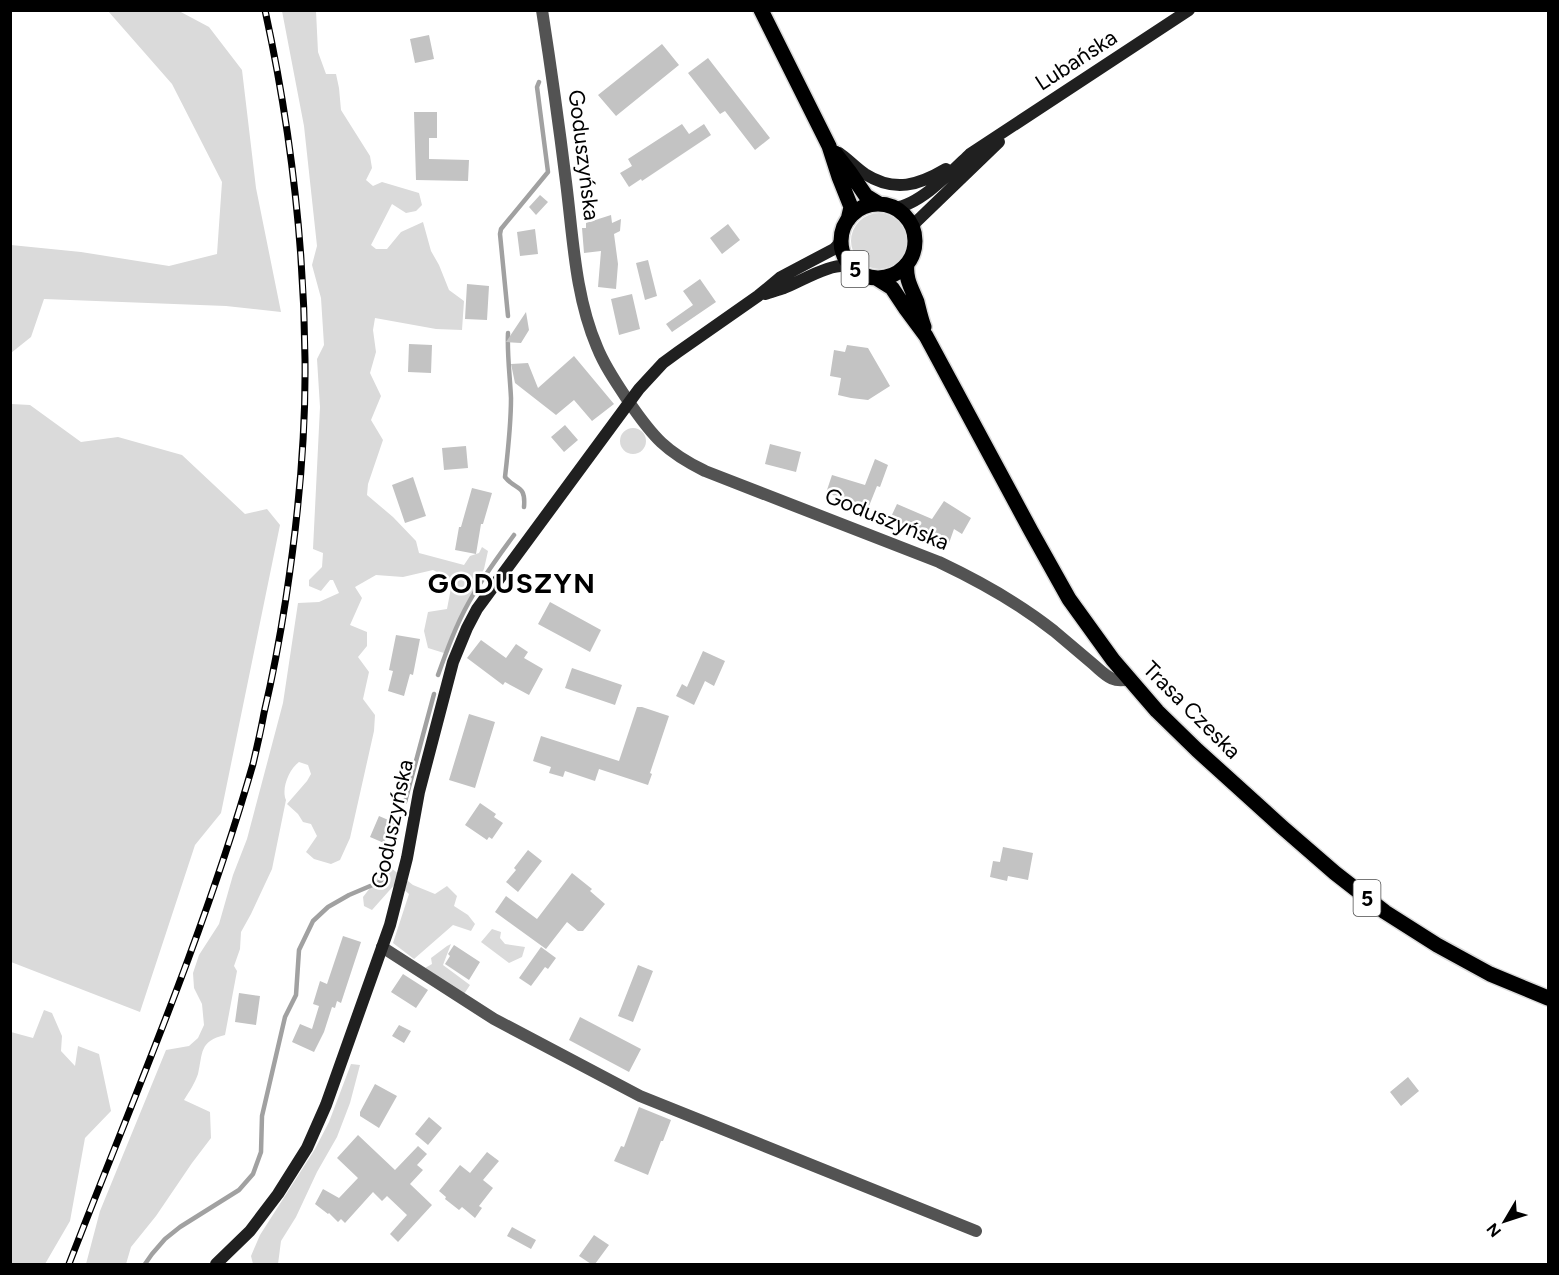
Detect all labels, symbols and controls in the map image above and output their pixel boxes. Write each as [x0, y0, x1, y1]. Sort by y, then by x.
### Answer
street label: Lubańska [1030, 24, 1122, 96]
street label: Goduszyńska [563, 88, 605, 222]
road number: 5 [842, 251, 868, 287]
street label: Goduszyńska [821, 482, 953, 556]
district label: GODUSZYN [428, 566, 596, 600]
street label: Trasa Czeska [1137, 655, 1247, 765]
street label: Goduszyńska [365, 757, 419, 891]
road number: 5 [1354, 880, 1380, 916]
north arrow [1475, 1191, 1535, 1251]
text: N [1482, 1219, 1505, 1241]

